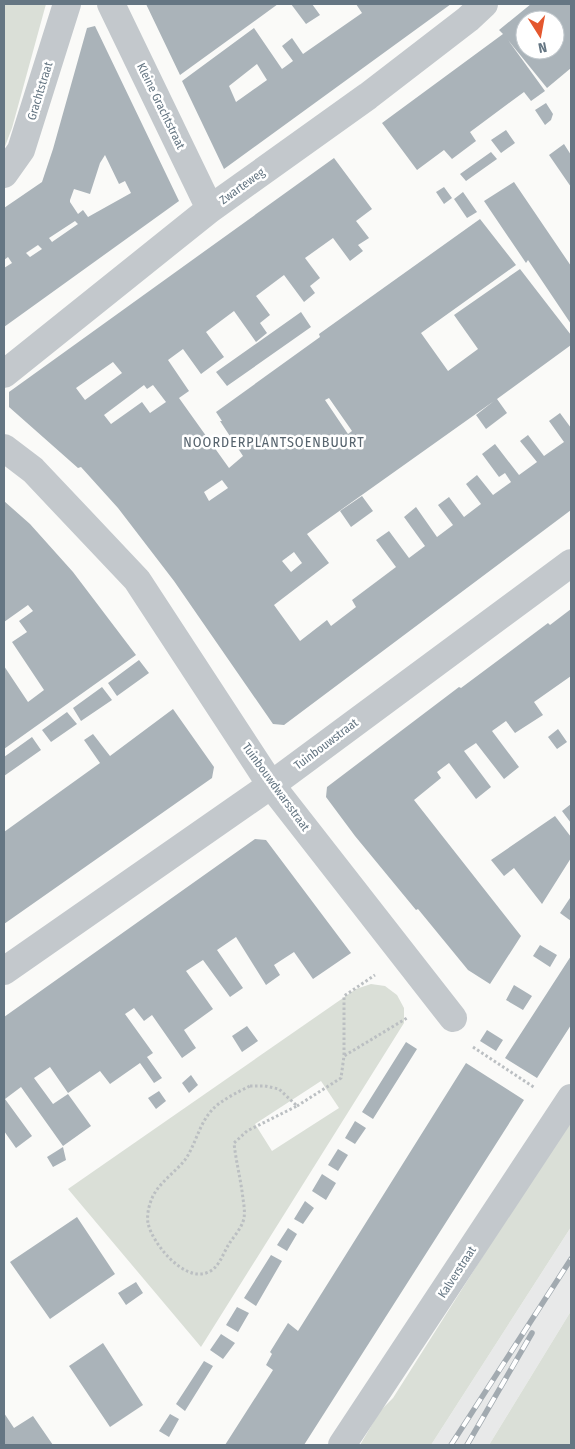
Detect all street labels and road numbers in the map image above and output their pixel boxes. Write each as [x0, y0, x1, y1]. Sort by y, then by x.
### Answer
street label: Grachtstraat [24, 60, 56, 122]
street label: Kleine Grachtstraat [134, 61, 188, 151]
street label: Zwarteweg [217, 165, 268, 207]
street label: Tuinbouwstraat [291, 715, 361, 772]
street label: Tuinbouwdwarsstraat [239, 740, 313, 834]
street label: Kalverstraat [435, 1243, 479, 1300]

